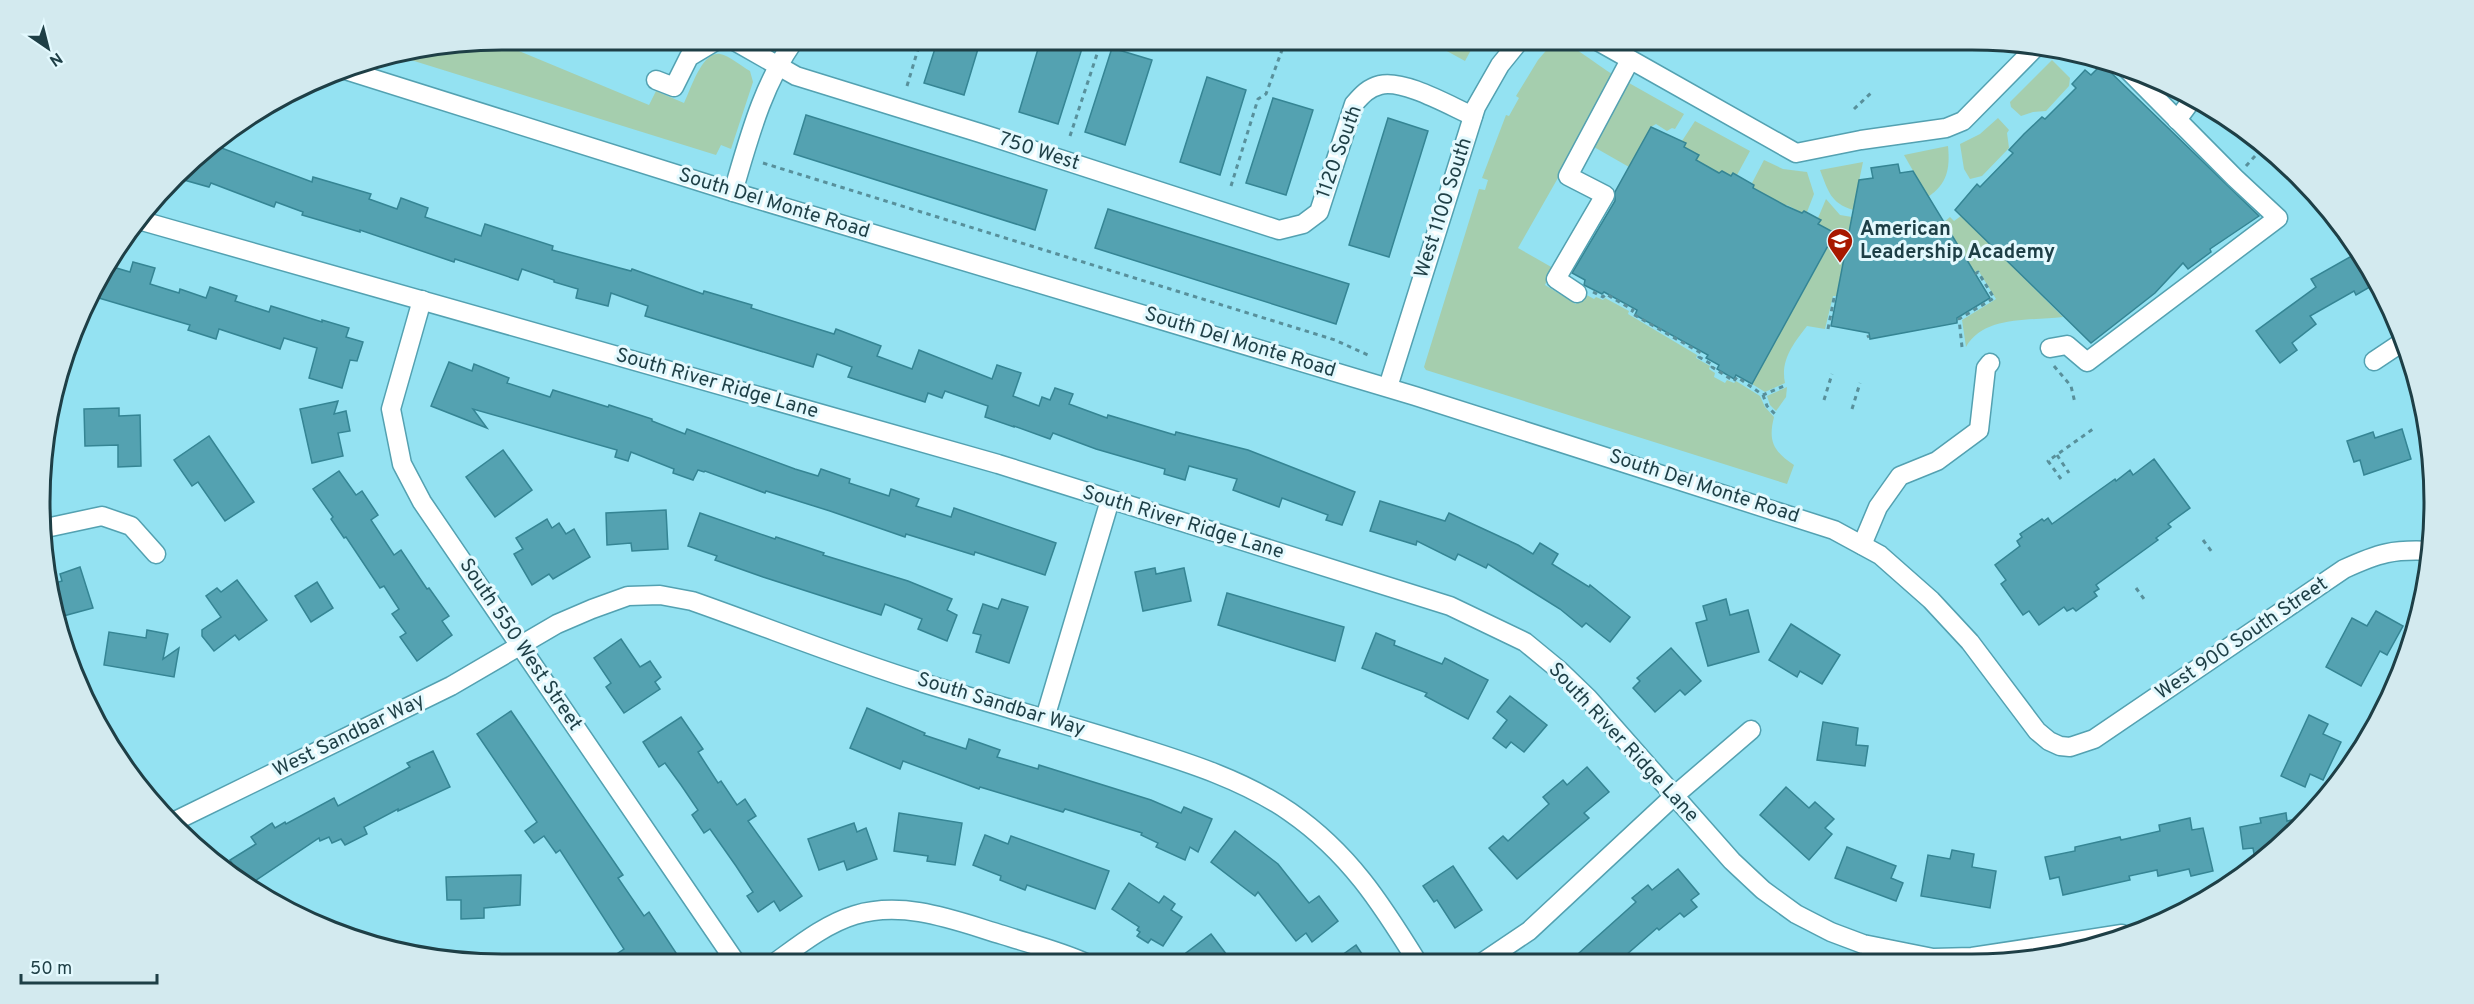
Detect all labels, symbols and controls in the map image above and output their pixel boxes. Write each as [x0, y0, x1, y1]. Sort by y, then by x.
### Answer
north arrow [18, 18, 78, 78]
text: N [45, 47, 66, 70]
street label: 1120 South [1311, 102, 1369, 202]
street label: 750 West [995, 127, 1083, 177]
street label: West 1100 South [1409, 135, 1479, 281]
street label: South Del Monte Road [675, 163, 873, 245]
place label: American Leadership Academy [1860, 217, 2055, 266]
school or university icon: American Leadership Academy [1825, 226, 1855, 264]
street label: South Del Monte Road [1141, 302, 1339, 384]
street label: South River Ridge Lane [613, 343, 821, 425]
street label: South Del Monte Road [1606, 444, 1802, 530]
street label: South River Ridge Lane [1079, 480, 1287, 566]
street label: South 550 West Street [453, 554, 587, 736]
street label: West 900 South Street [2151, 572, 2333, 706]
street label: South River Ridge Lane [1542, 657, 1704, 829]
street label: South Sandbar Way [914, 667, 1088, 743]
street label: West Sandbar Way [269, 688, 429, 784]
scale bar [21, 947, 158, 985]
text: 50 m [30, 958, 72, 981]

